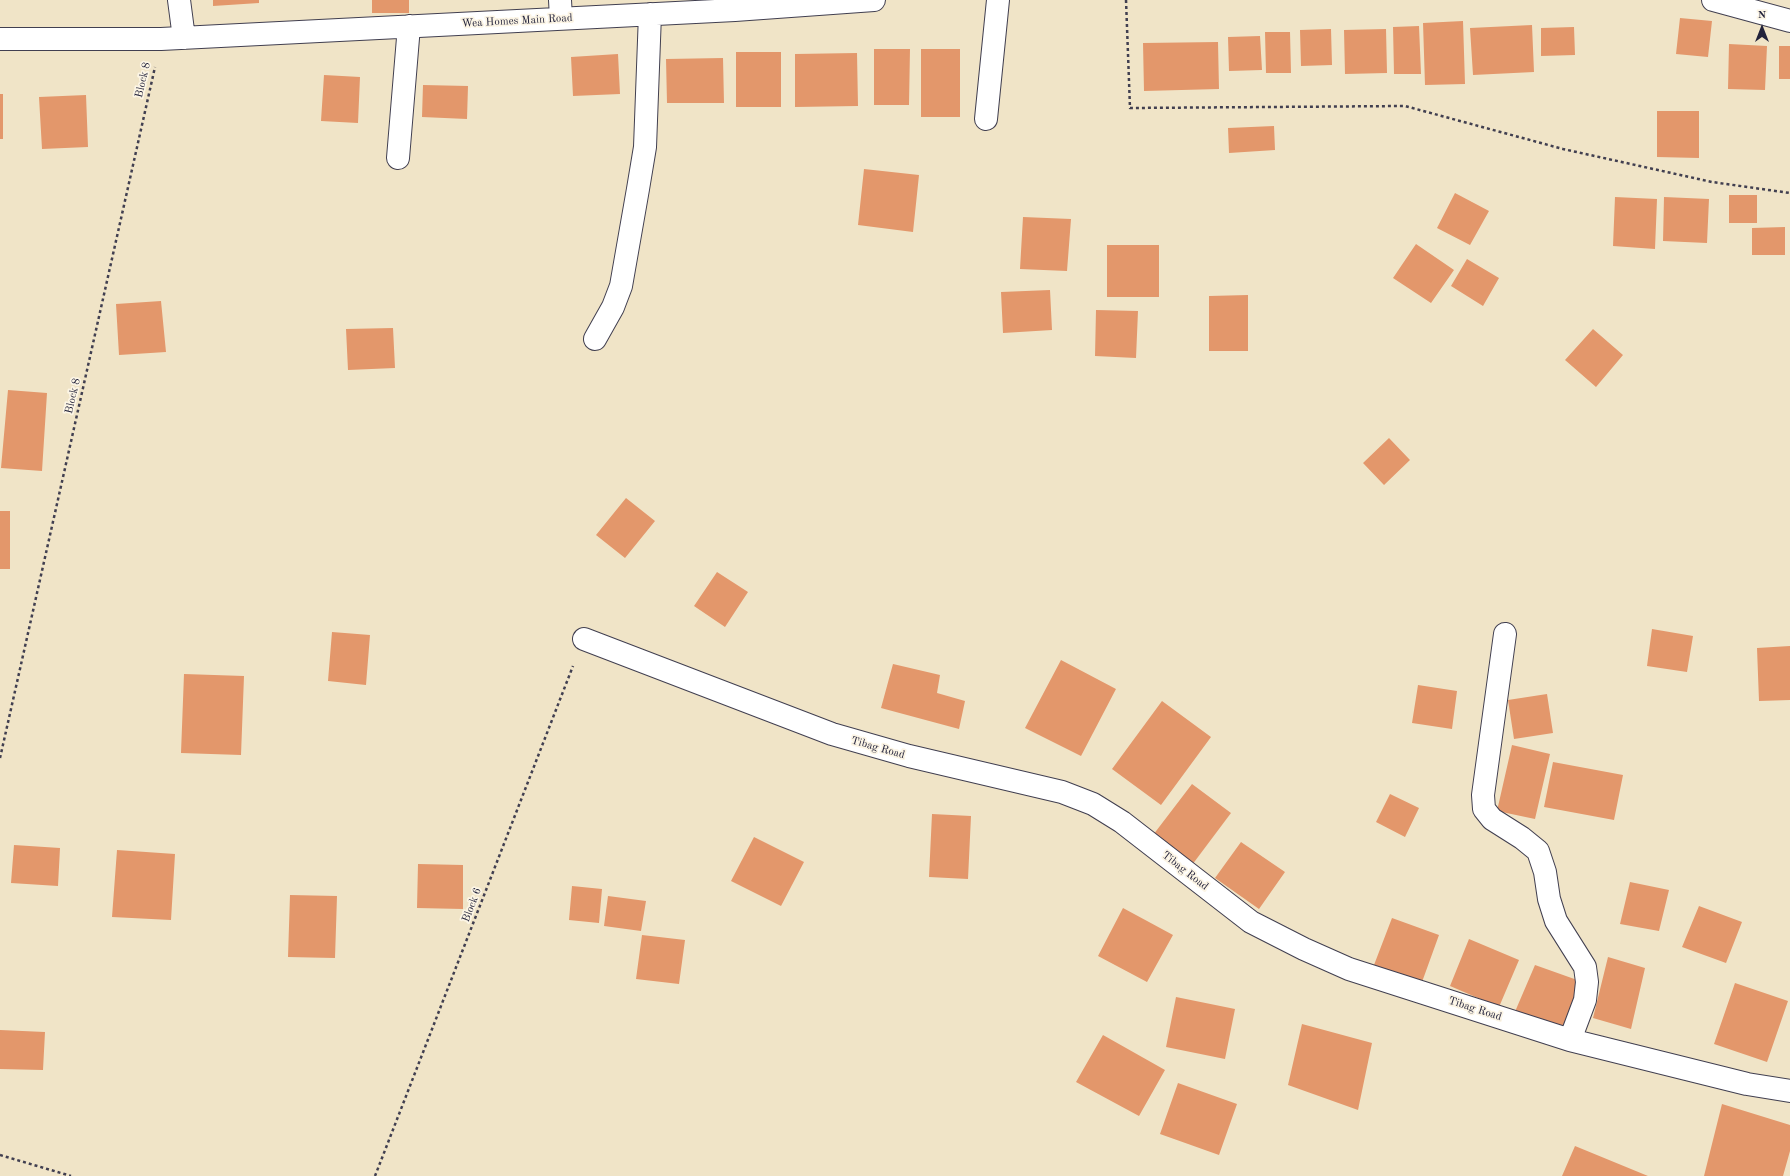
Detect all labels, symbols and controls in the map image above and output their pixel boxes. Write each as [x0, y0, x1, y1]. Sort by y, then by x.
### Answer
north arrow [1742, 8, 1782, 48]
text: N [1758, 10, 1766, 21]
street label: Wea Homes Main Road [461, 11, 573, 31]
street label: Block 8 [133, 61, 153, 99]
street label: Block 8 [63, 377, 83, 415]
street label: Tibag Road [850, 734, 906, 762]
street label: Tibag Road [1159, 849, 1211, 893]
street label: Block 6 [459, 886, 485, 924]
street label: Tibag Road [1447, 994, 1503, 1024]

